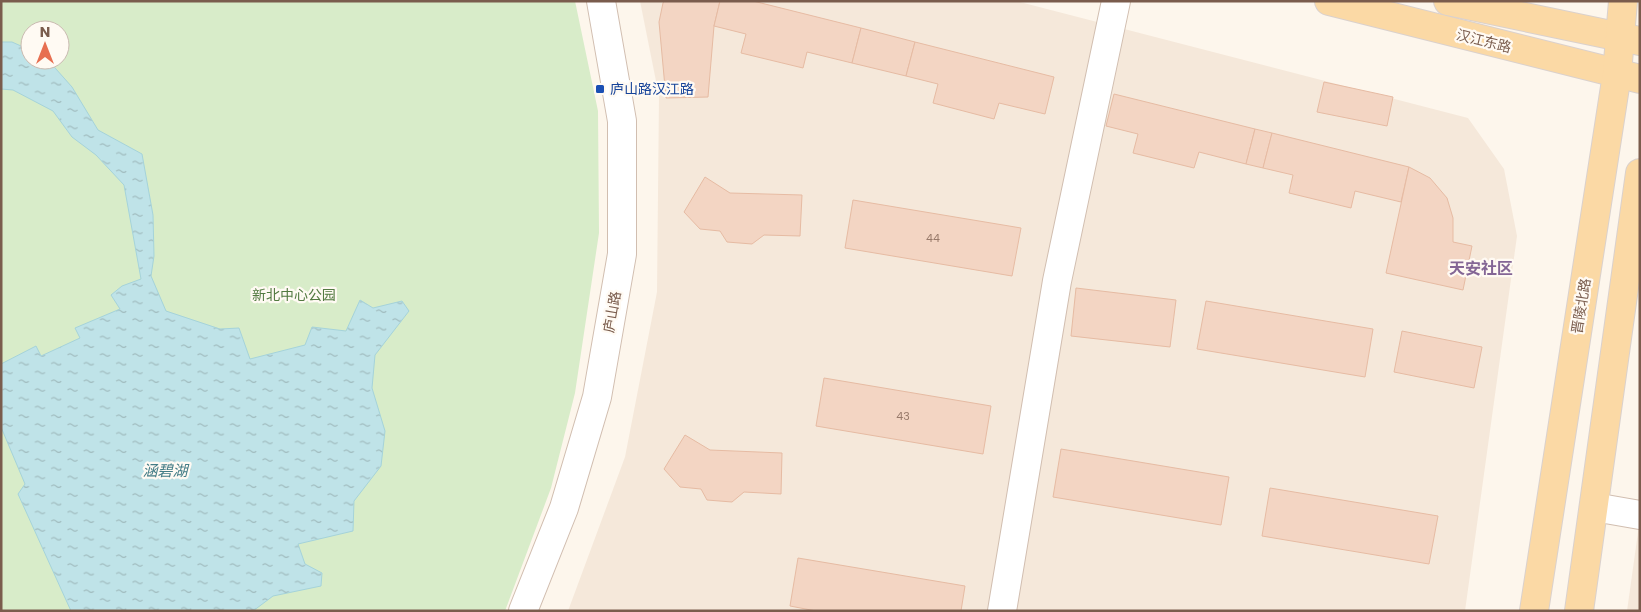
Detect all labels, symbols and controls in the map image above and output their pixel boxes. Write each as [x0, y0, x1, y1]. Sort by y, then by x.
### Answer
north arrow [20, 20, 70, 70]
text: N [40, 22, 50, 42]
street label: 汉江东路 [1454, 25, 1514, 57]
place label: 庐山路汉江路 [610, 79, 694, 99]
marker: 庐山路汉江路 [594, 83, 606, 95]
house number: 44 [926, 230, 940, 246]
district label: 天安社区 [1449, 257, 1513, 280]
street label: 晋陵北路 [1567, 277, 1595, 335]
park label: 新北中心公园 [252, 285, 336, 305]
street label: 庐山路 [599, 290, 625, 334]
house number: 43 [896, 408, 910, 424]
water label: 涵碧湖 [142, 460, 189, 481]

